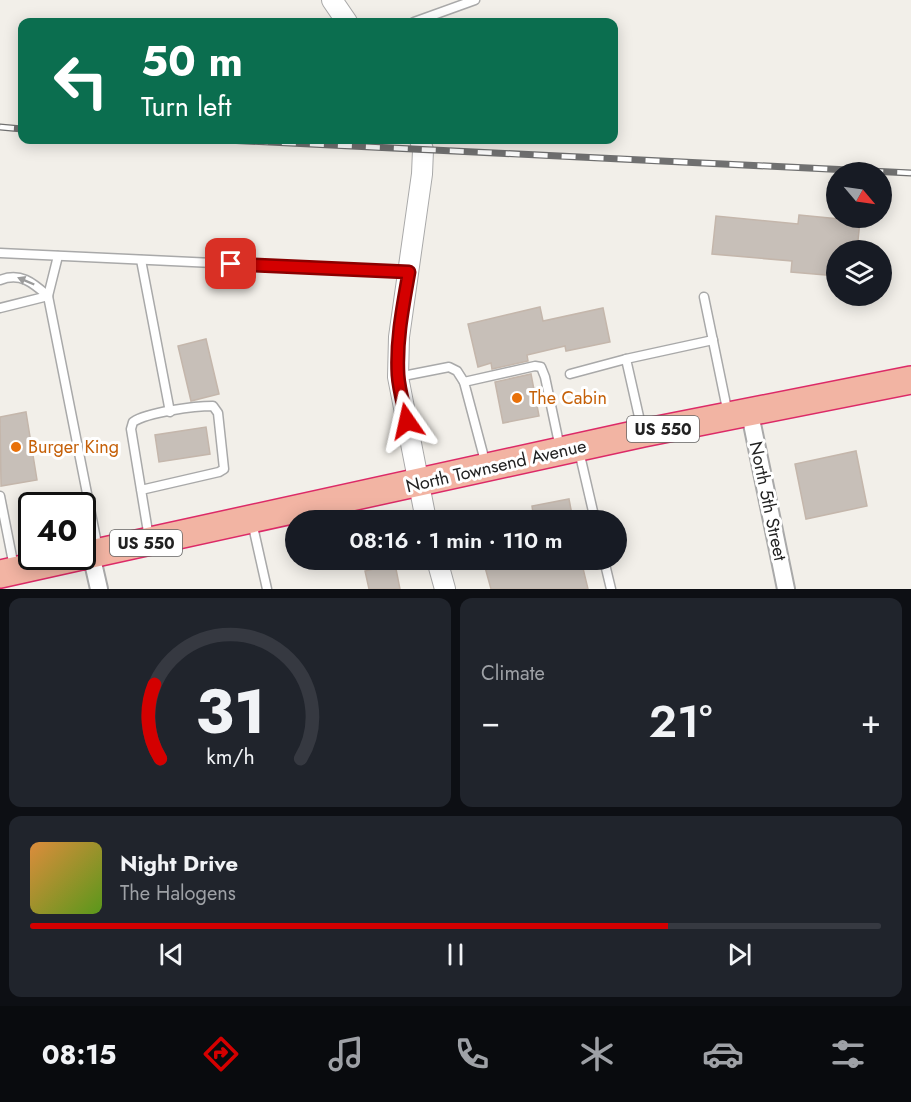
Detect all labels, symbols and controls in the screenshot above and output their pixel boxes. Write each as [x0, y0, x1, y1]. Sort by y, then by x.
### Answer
text: 50 m [141, 31, 243, 92]
icon: left [42, 42, 120, 120]
text: Turn left [141, 87, 231, 126]
north arrow [826, 162, 892, 228]
map controls [826, 162, 892, 306]
pin [205, 238, 256, 289]
button: layers [826, 240, 892, 306]
icon: arrive [214, 247, 247, 280]
one-way arrow [16, 276, 34, 286]
place label: The Cabin [529, 385, 607, 411]
position arrow [375, 389, 439, 453]
marker: The Cabin [510, 391, 524, 405]
road number: US 550 [627, 416, 699, 442]
street label: North Townsend Avenue [403, 433, 589, 499]
place label: Burger King [28, 434, 119, 460]
street label: North 5th Street [743, 439, 793, 564]
marker: Burger King [9, 440, 23, 454]
speed limit sign: 40 [18, 492, 96, 570]
text: 08:16 · 1 min · 110 m [349, 524, 563, 556]
road number: US 550 [110, 530, 182, 556]
text: Climate [481, 659, 545, 688]
text: 31 [195, 666, 265, 756]
text: 21° [649, 689, 712, 754]
text: − [481, 698, 500, 745]
text: + [861, 698, 881, 745]
text: km/h [206, 742, 254, 773]
text: Night Drive [120, 847, 238, 879]
text: The Halogens [120, 879, 236, 908]
icon: previous [155, 938, 188, 971]
icon: pause [439, 938, 472, 971]
icon: next [723, 938, 756, 971]
icon: directions [200, 1033, 242, 1075]
icon: music [325, 1033, 367, 1075]
icon: phone [451, 1033, 493, 1075]
icon: climate [576, 1033, 618, 1075]
icon: car [702, 1033, 744, 1075]
icon: filters [827, 1033, 869, 1075]
text: 08:15 [42, 1035, 116, 1074]

